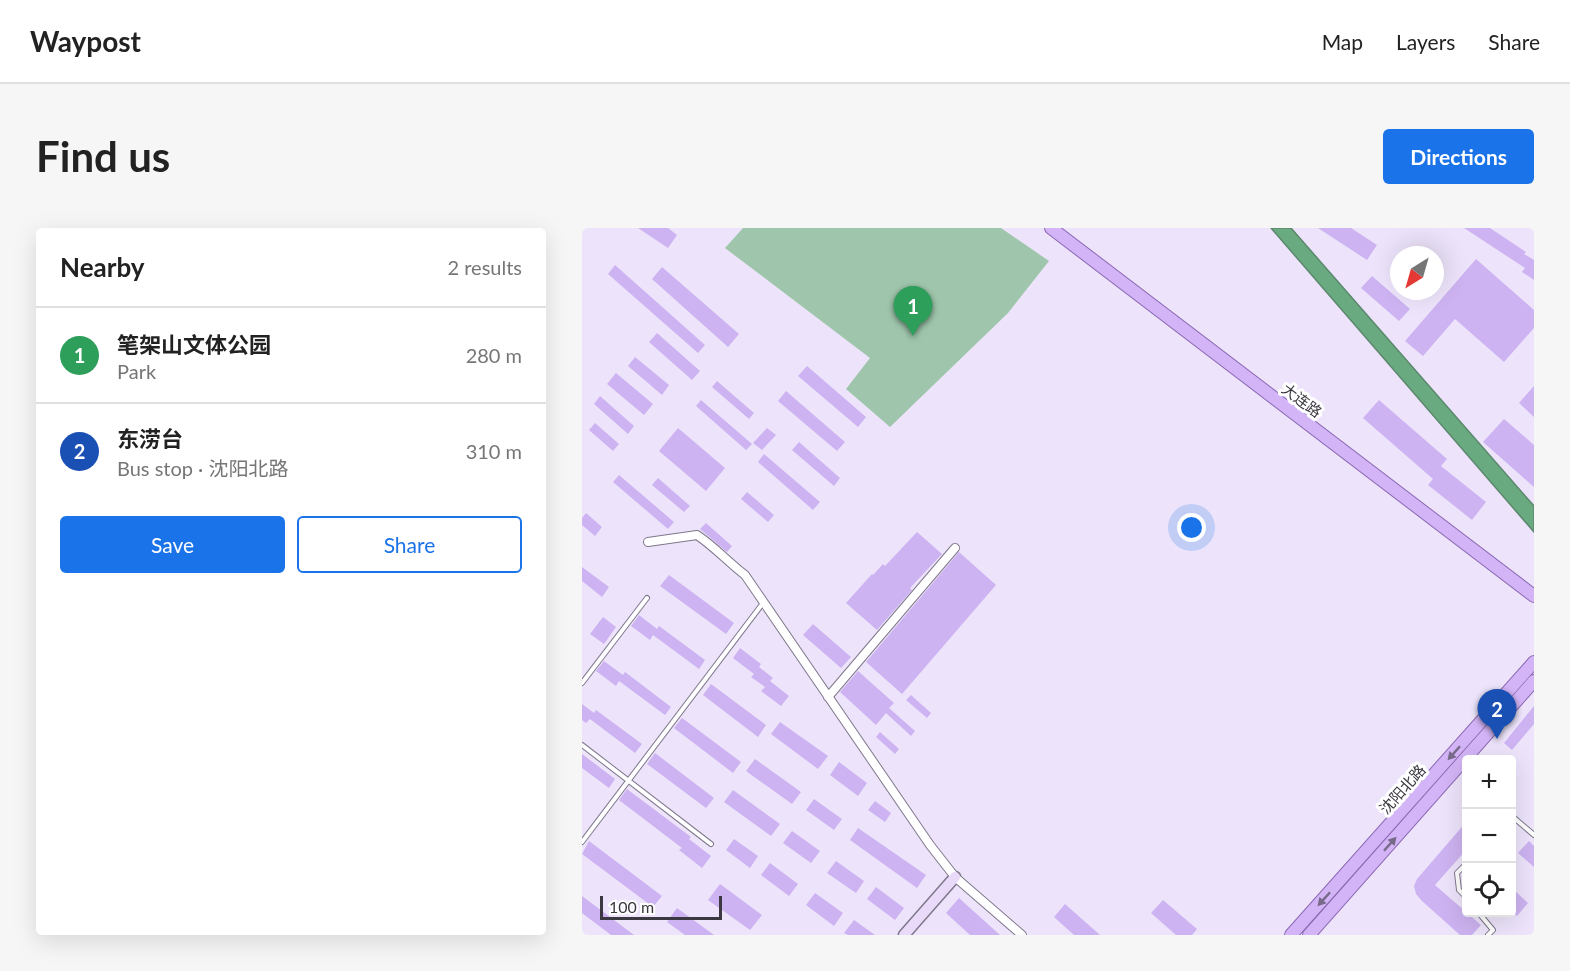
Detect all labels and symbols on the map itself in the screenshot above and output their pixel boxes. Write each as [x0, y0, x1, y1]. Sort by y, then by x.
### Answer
north arrow [1390, 246, 1444, 300]
pin: 1 [894, 286, 932, 336]
street label: 大连路 [1279, 379, 1325, 421]
your location [1177, 513, 1206, 542]
pin: 2 [1478, 690, 1516, 739]
one-way arrow [1447, 746, 1461, 761]
street label: 沈阳北路 [1375, 761, 1429, 817]
one-way arrow [1383, 837, 1396, 852]
one-way arrow [1318, 891, 1331, 906]
scale bar [600, 893, 722, 920]

